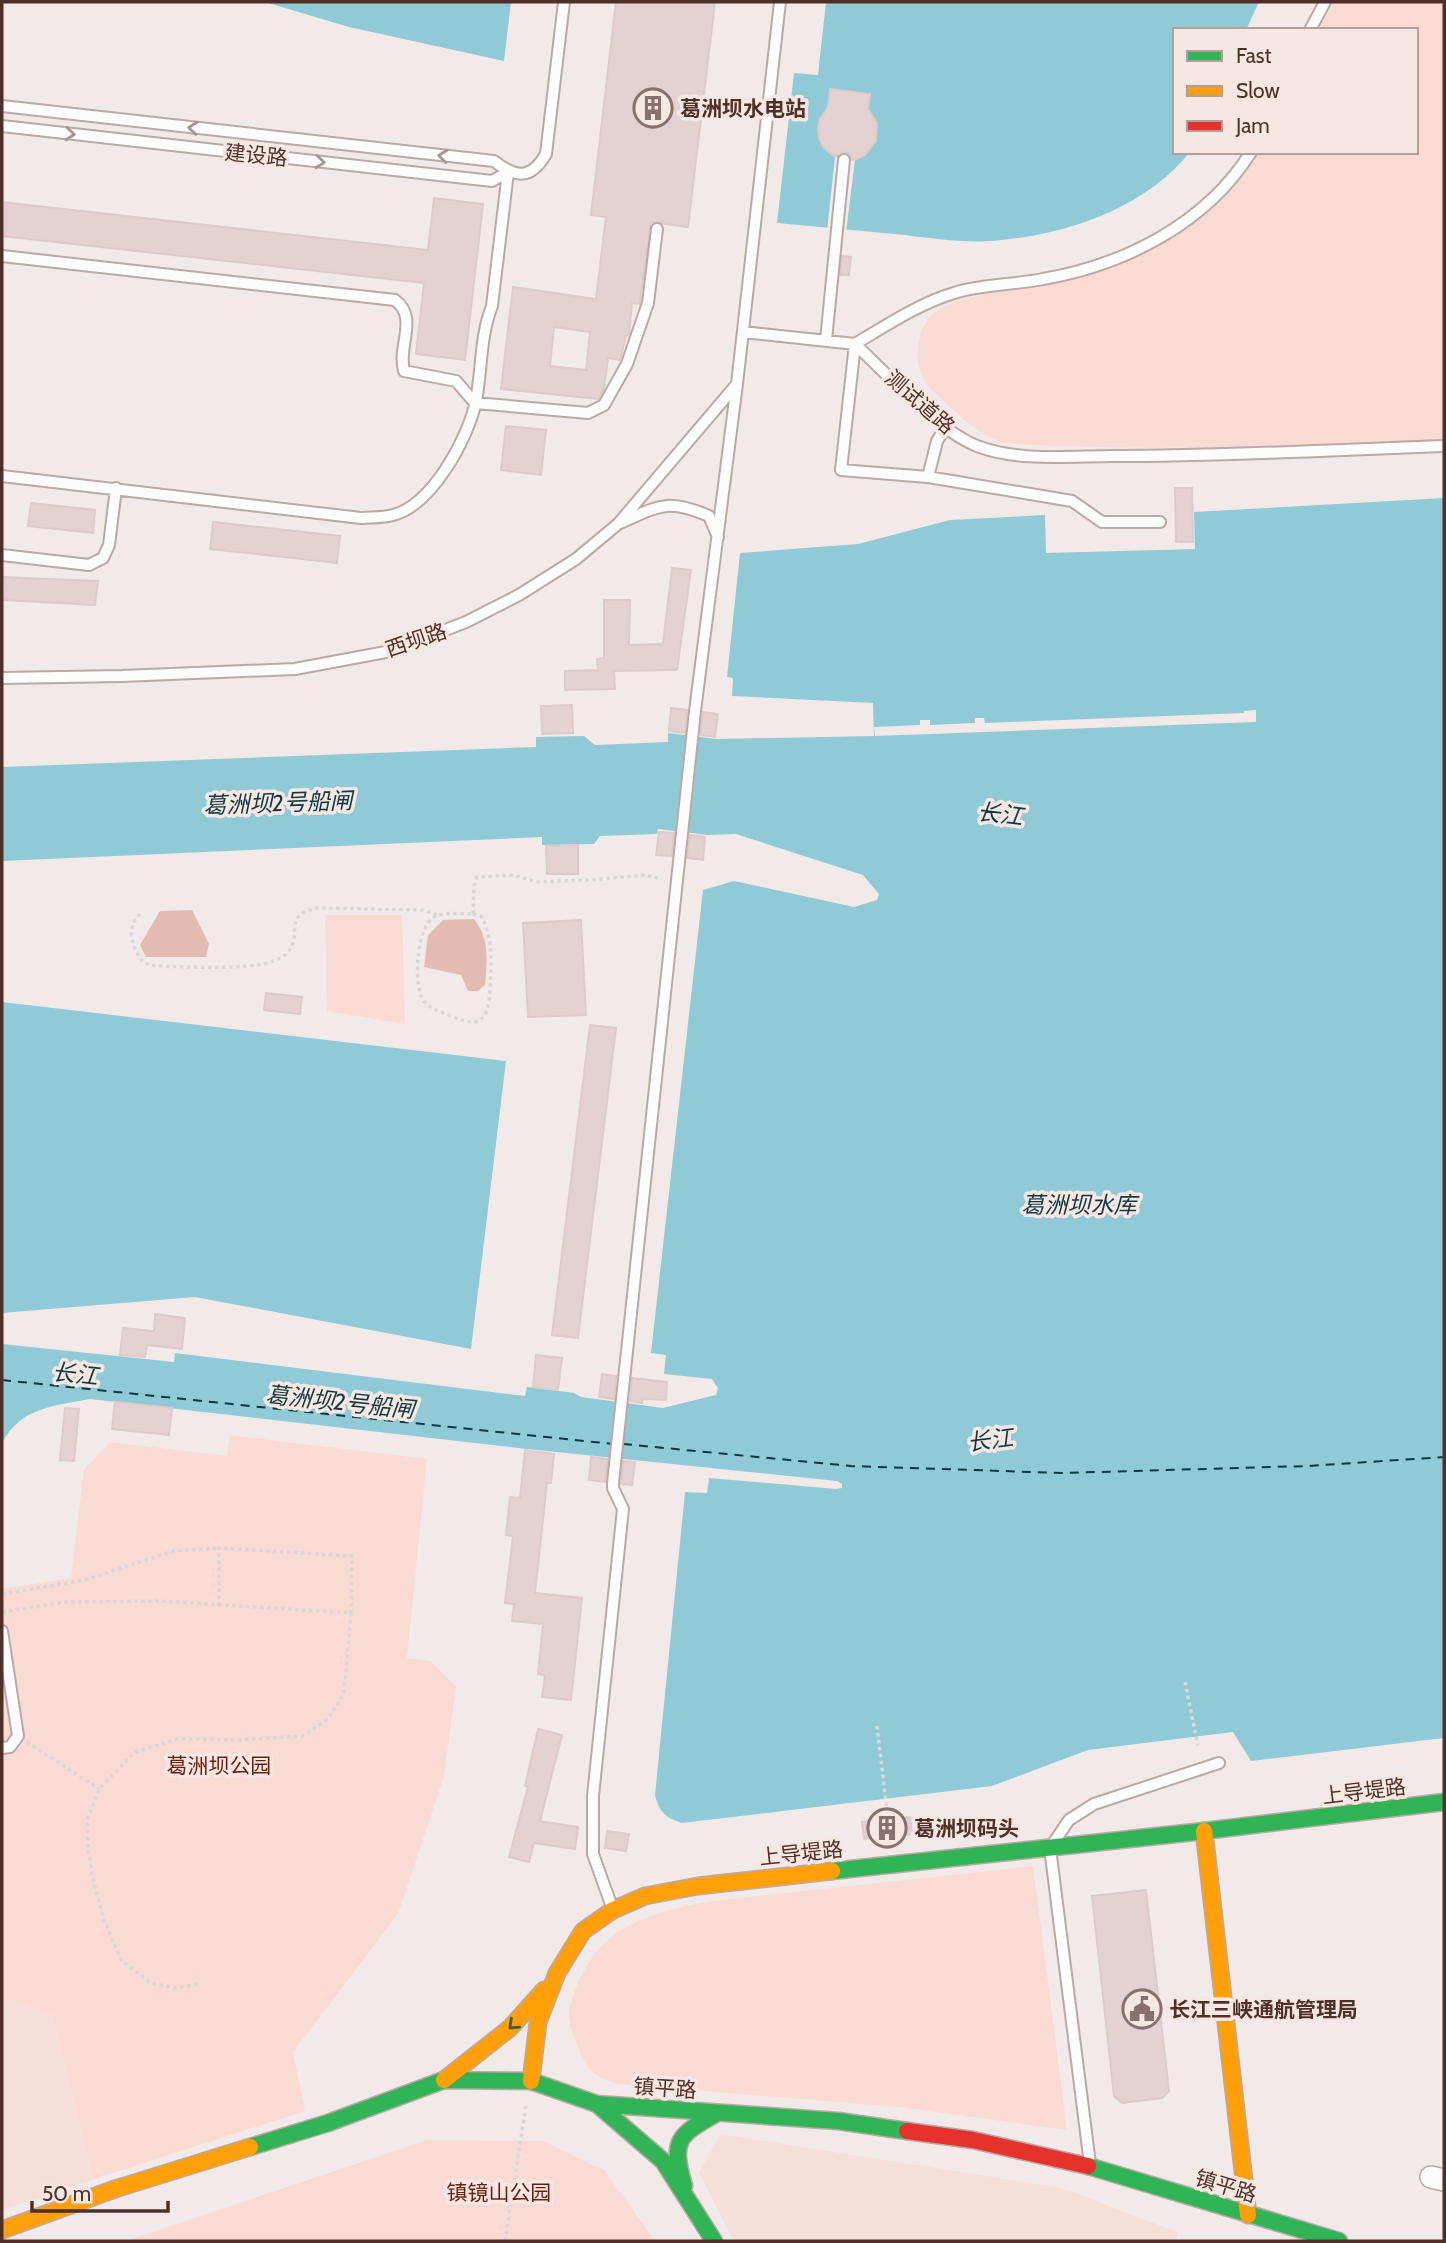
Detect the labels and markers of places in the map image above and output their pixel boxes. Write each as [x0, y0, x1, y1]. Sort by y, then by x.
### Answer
building icon: 葛洲坝水电站 [632, 87, 674, 129]
place label: 葛洲坝水电站 [680, 96, 806, 121]
building icon: 葛洲坝码头 [866, 1807, 908, 1849]
place label: 葛洲坝码头 [914, 1816, 1019, 1841]
public building icon: 长江三峡通航管理局 [1121, 1988, 1163, 2030]
place label: 长江三峡通航管理局 [1169, 1997, 1358, 2022]

